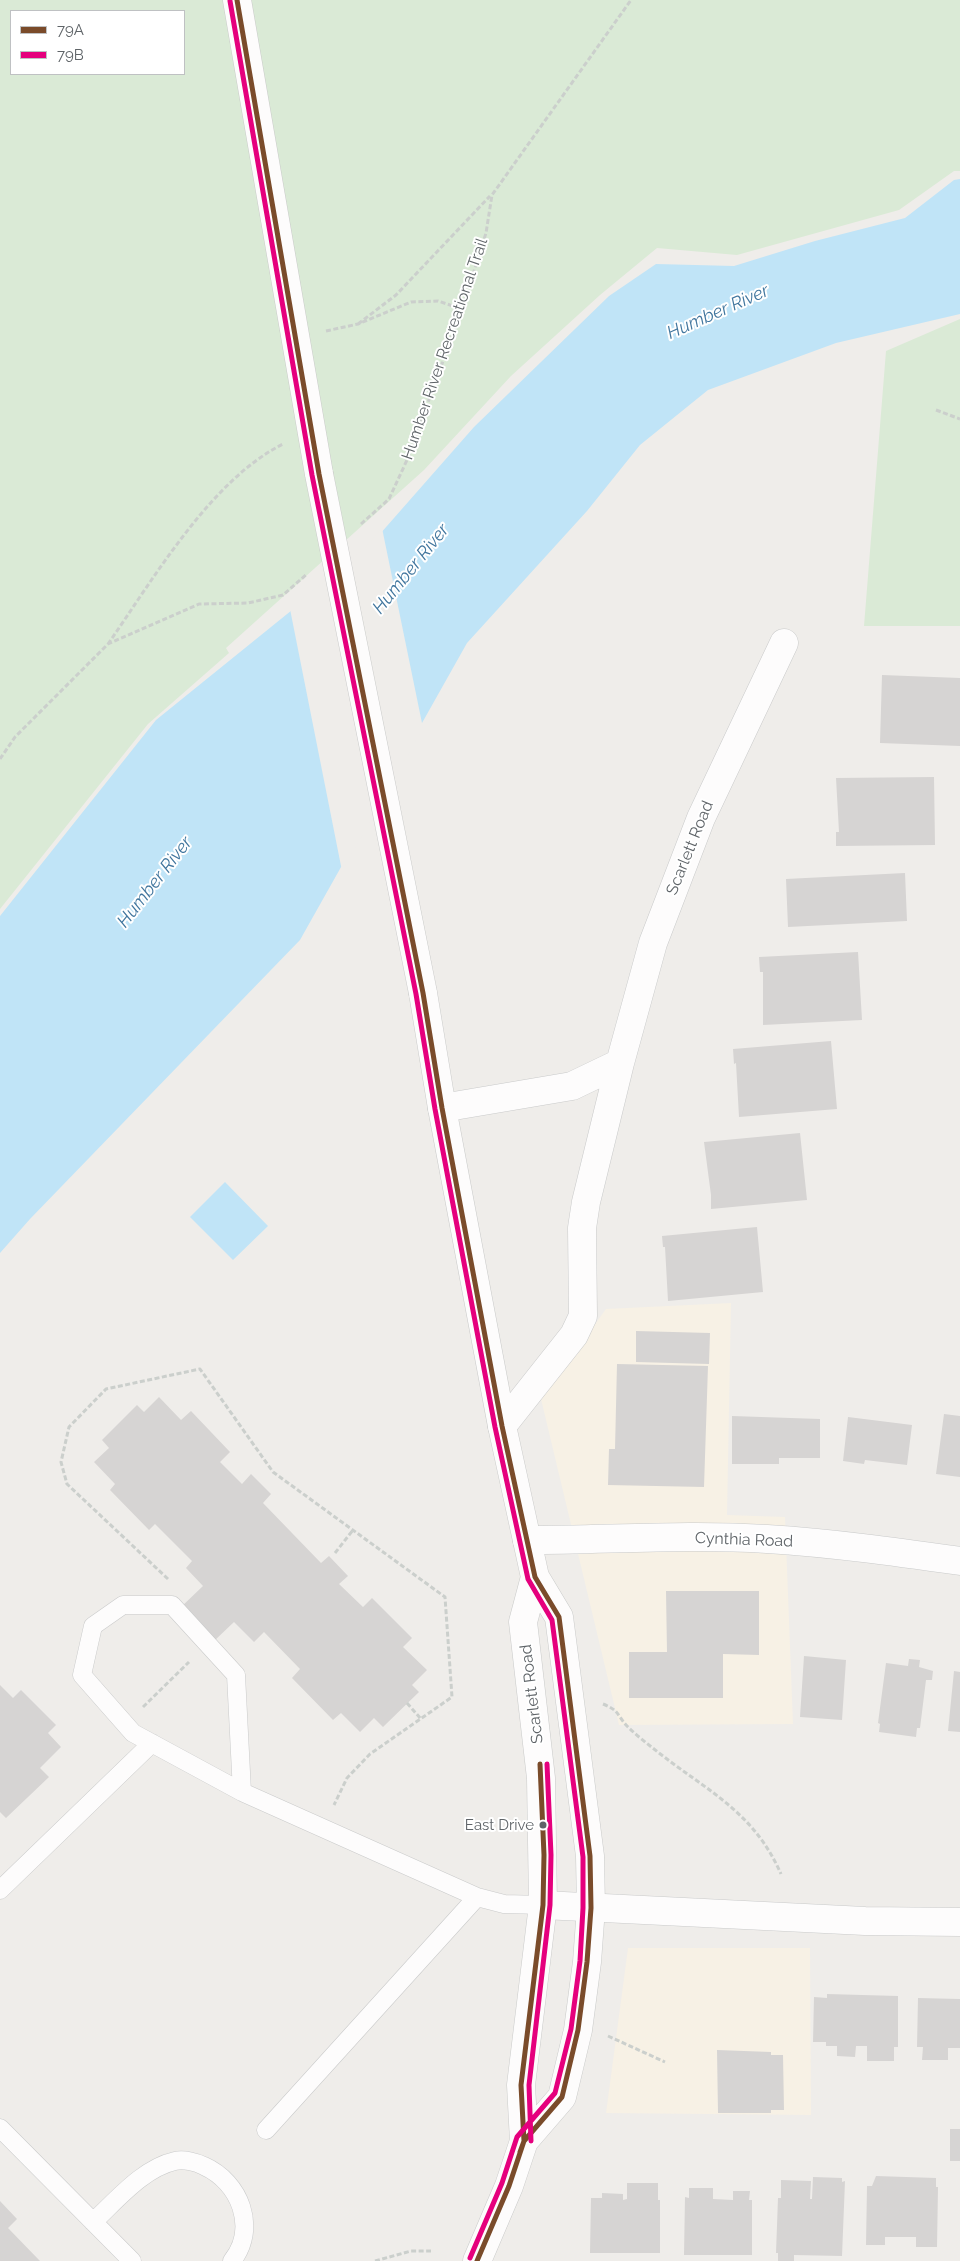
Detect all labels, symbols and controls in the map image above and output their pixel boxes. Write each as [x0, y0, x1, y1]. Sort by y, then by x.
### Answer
legend [10, 10, 185, 75]
text: 79A [57, 21, 84, 39]
text: 79B [57, 46, 84, 64]
street label: Humber River Recreational Trail [398, 236, 492, 462]
water label: Humber River [664, 280, 772, 344]
water label: Humber River [368, 520, 454, 618]
street label: Scarlett Road [662, 798, 718, 898]
water label: Humber River [113, 832, 197, 932]
street label: Cynthia Road [695, 1529, 793, 1551]
street label: Scarlett Road [516, 1643, 548, 1745]
place label: East Drive [465, 1816, 534, 1834]
marker: East Drive [538, 1820, 548, 1830]

